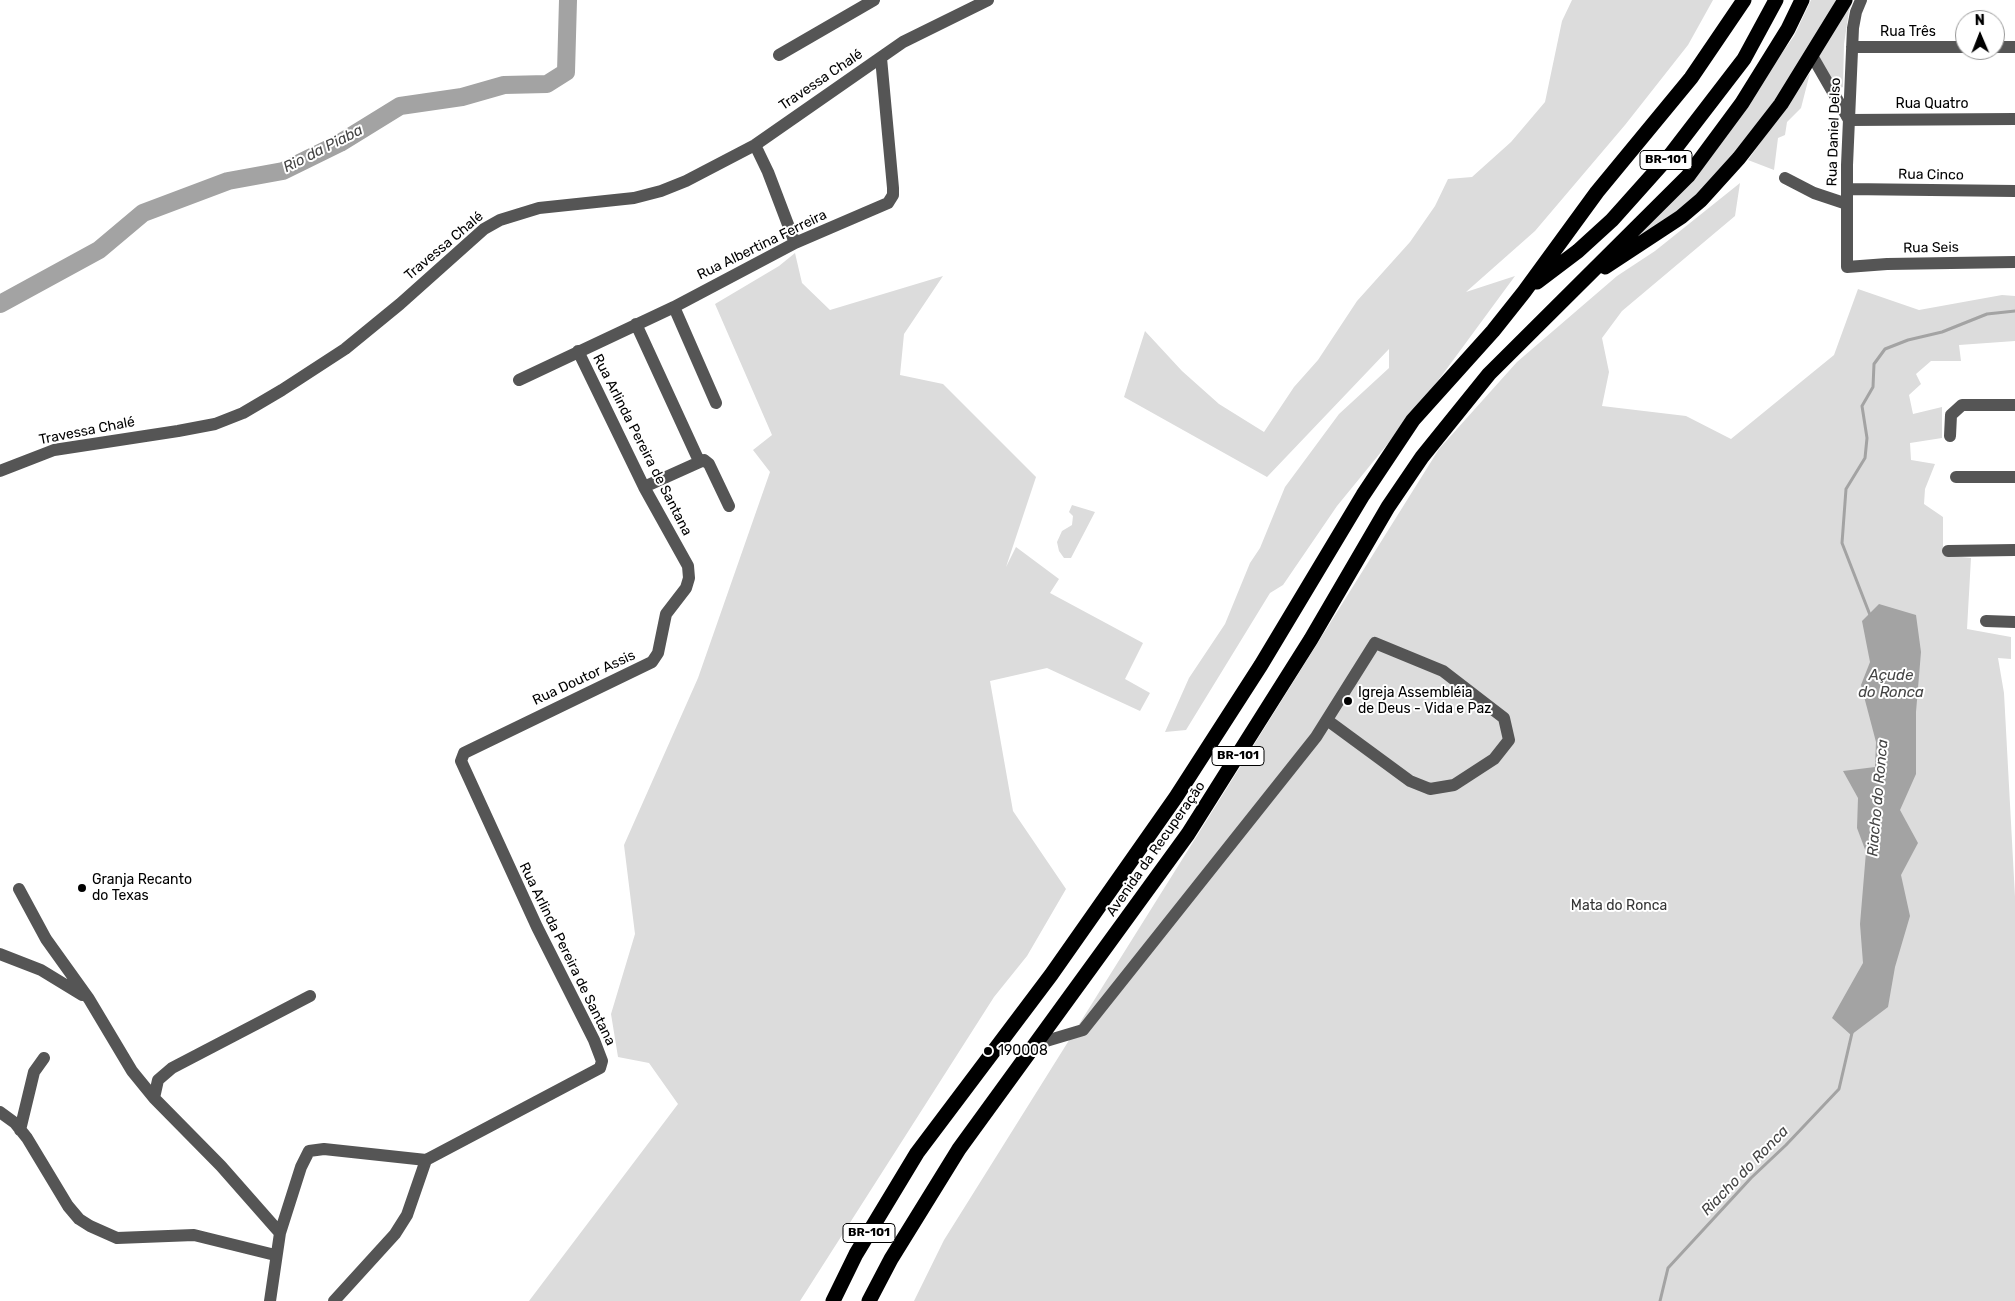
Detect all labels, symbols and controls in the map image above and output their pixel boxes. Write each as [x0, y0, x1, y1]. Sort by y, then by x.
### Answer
north arrow [1955, 10, 2005, 60]
text: N [1975, 12, 1985, 29]
street label: Rua Três [1880, 24, 1936, 40]
street label: Travessa Chalé [776, 46, 866, 114]
street label: Rua Daniel Delso [1824, 77, 1844, 187]
street label: Rua Quatro [1895, 96, 1969, 112]
water label: Rio da Piaba [280, 121, 366, 177]
road number: BR-101 [1640, 150, 1692, 170]
street label: Rua Cinco [1898, 166, 1964, 184]
street label: Rua Albertina Ferreira [694, 206, 830, 284]
street label: Travessa Chalé [401, 208, 487, 284]
street label: Rua Seis [1903, 239, 1959, 257]
street label: Rua Arlinda Pereira de Santana [589, 351, 695, 539]
street label: Travessa Chalé [38, 413, 136, 449]
street label: Rua Doutor Assis [530, 647, 638, 709]
water label: Açude do Ronca [1858, 667, 1924, 702]
place label: Igreja Assembléia de Deus - Vida e Paz [1358, 685, 1491, 718]
marker: Igreja Assembléia de Deus - Vida e Paz [1342, 695, 1354, 707]
water label: Riacho do Ronca [1864, 739, 1892, 857]
road number: BR-101 [1212, 746, 1264, 766]
street label: Avenida da Recuperação [1103, 778, 1209, 920]
street label: Rua Arlinda Pereira de Santana [515, 860, 619, 1048]
place label: Granja Recanto do Texas [92, 872, 192, 904]
marker: Granja Recanto do Texas [76, 882, 88, 894]
park label: Mata do Ronca [1571, 898, 1667, 914]
place label: 190008 [998, 1043, 1048, 1059]
marker: 190008 [982, 1045, 994, 1057]
water label: Riacho do Ronca [1698, 1122, 1792, 1220]
road number: BR-101 [843, 1224, 895, 1242]

